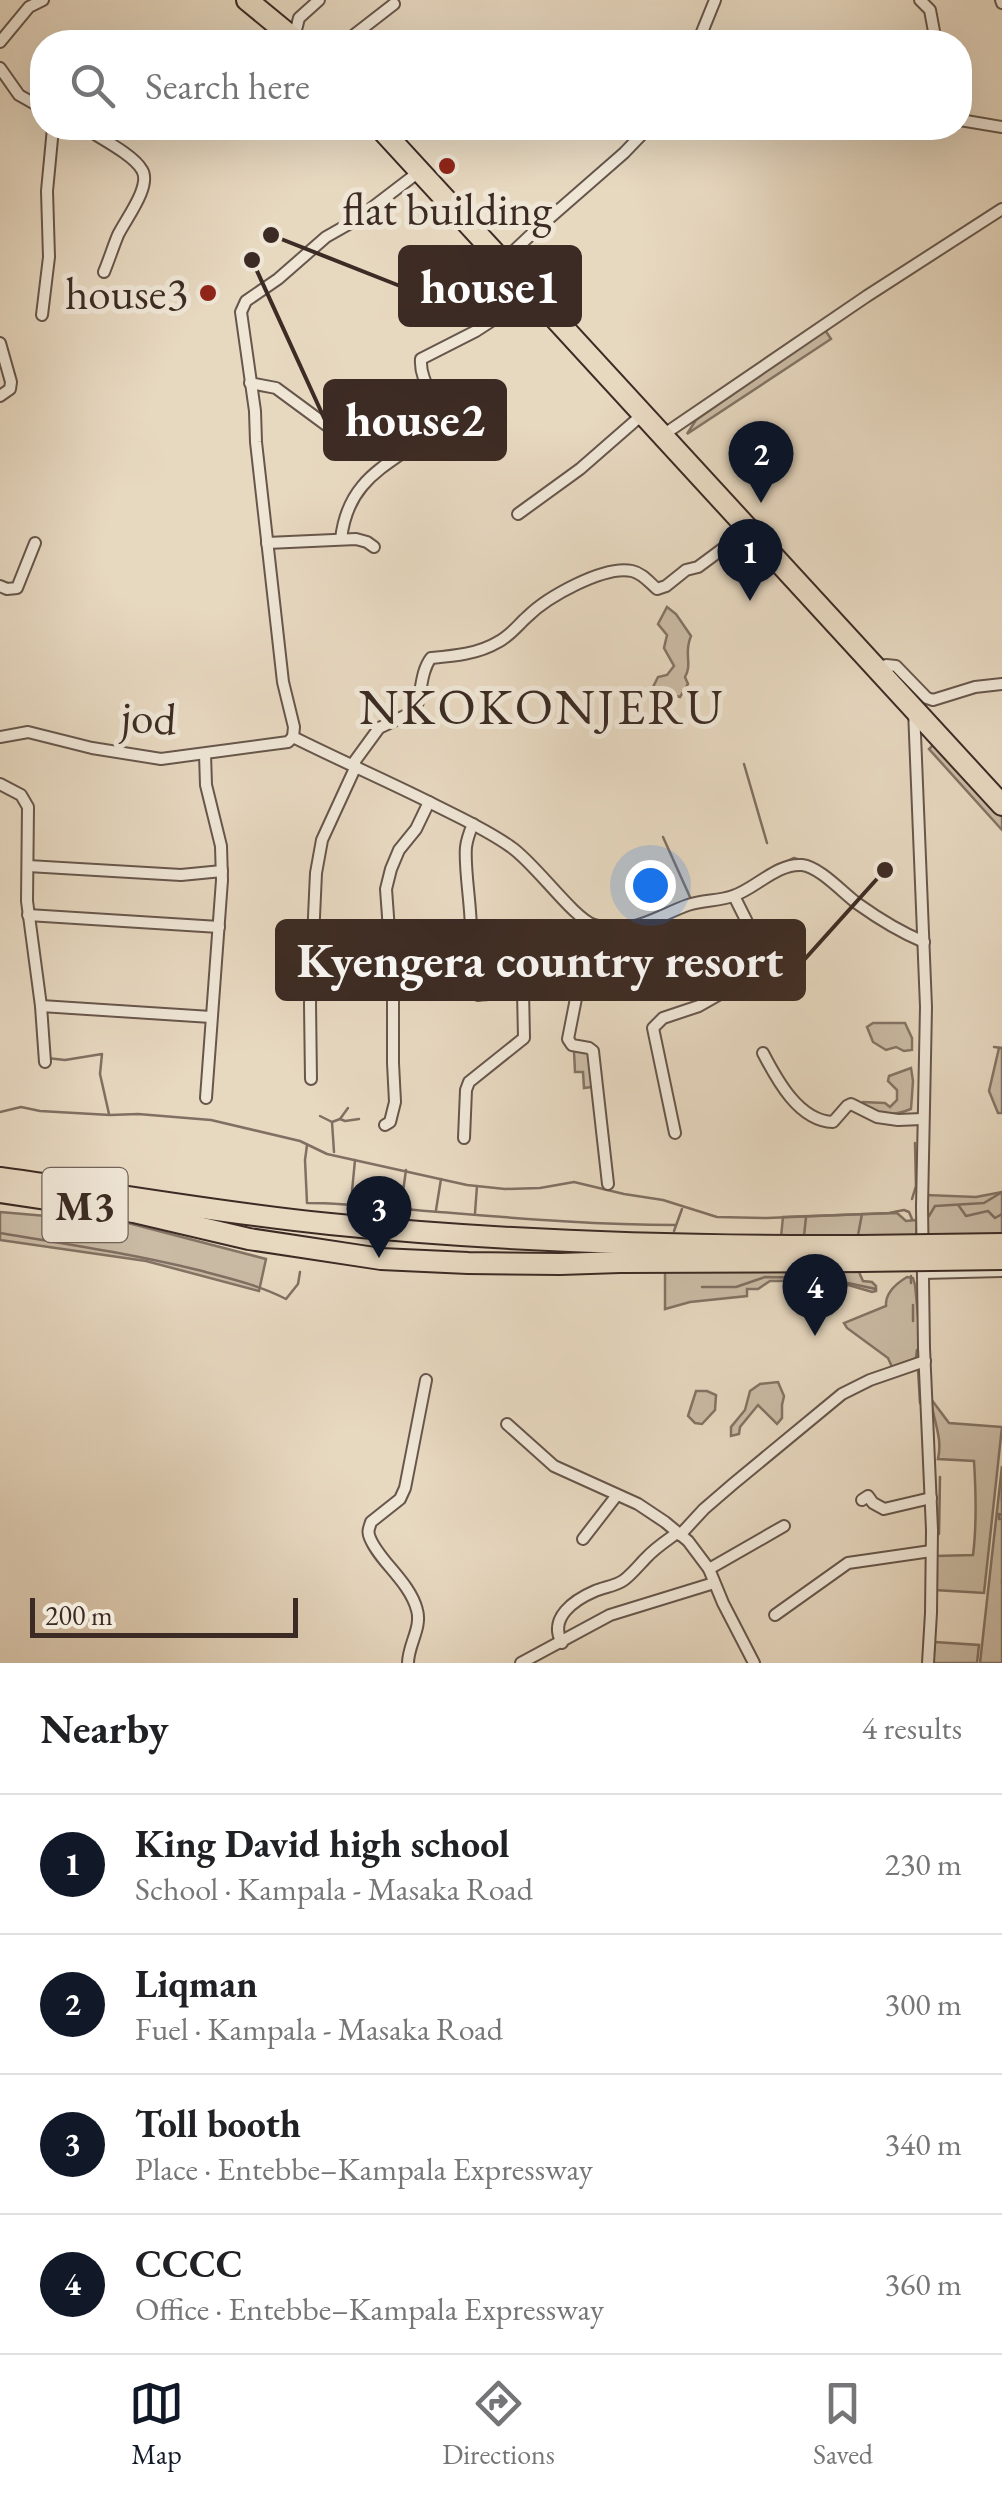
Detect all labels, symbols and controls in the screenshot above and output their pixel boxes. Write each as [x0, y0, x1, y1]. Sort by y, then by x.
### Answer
search box [30, 30, 972, 140]
icon: search [65, 58, 120, 113]
text: Search here [145, 61, 310, 110]
marker: flat building [436, 155, 458, 177]
place label: flat building [342, 180, 552, 238]
callout: house1 [400, 247, 580, 325]
text: house1 [420, 255, 560, 317]
place label: house3 [65, 264, 188, 322]
marker: house3 [197, 282, 219, 304]
callout: house2 [325, 381, 505, 459]
text: house2 [345, 388, 485, 450]
pin: 2 [728, 420, 794, 503]
pin: 1 [718, 518, 782, 601]
district label: NKOKONJERU [359, 674, 725, 739]
street label: jod [118, 686, 179, 748]
your location [625, 860, 676, 911]
callout: Kyengera country resort [277, 921, 804, 999]
text: Kyengera country resort [297, 929, 783, 991]
road number: M3 [42, 1168, 128, 1242]
pin: 3 [346, 1176, 412, 1258]
pin: 4 [782, 1254, 848, 1336]
scale bar [30, 1593, 298, 1638]
text: 200 m [45, 1597, 113, 1633]
text: Nearby [40, 1701, 169, 1756]
text: 4 results [862, 1707, 962, 1749]
text: King David high school [135, 1819, 510, 1868]
text: 1 [64, 1843, 81, 1885]
text: 230 m [885, 1843, 962, 1885]
text: School · Kampala - Masaka Road [135, 1868, 533, 1910]
text: Liqman [135, 1959, 258, 2008]
text: 2 [64, 1983, 81, 2025]
text: 300 m [885, 1983, 962, 2025]
text: Fuel · Kampala - Masaka Road [135, 2008, 503, 2050]
text: Toll booth [135, 2099, 301, 2148]
text: 3 [64, 2123, 81, 2165]
text: 340 m [885, 2123, 962, 2165]
text: Place · Entebbe–Kampala Expressway [135, 2148, 593, 2190]
text: CCCC [135, 2239, 243, 2288]
text: 4 [64, 2263, 81, 2305]
text: 360 m [885, 2263, 962, 2305]
text: Office · Entebbe–Kampala Expressway [135, 2288, 604, 2330]
tab: Map [129, 2376, 184, 2472]
tab: Directions [442, 2376, 555, 2472]
tab: Saved [813, 2376, 873, 2472]

